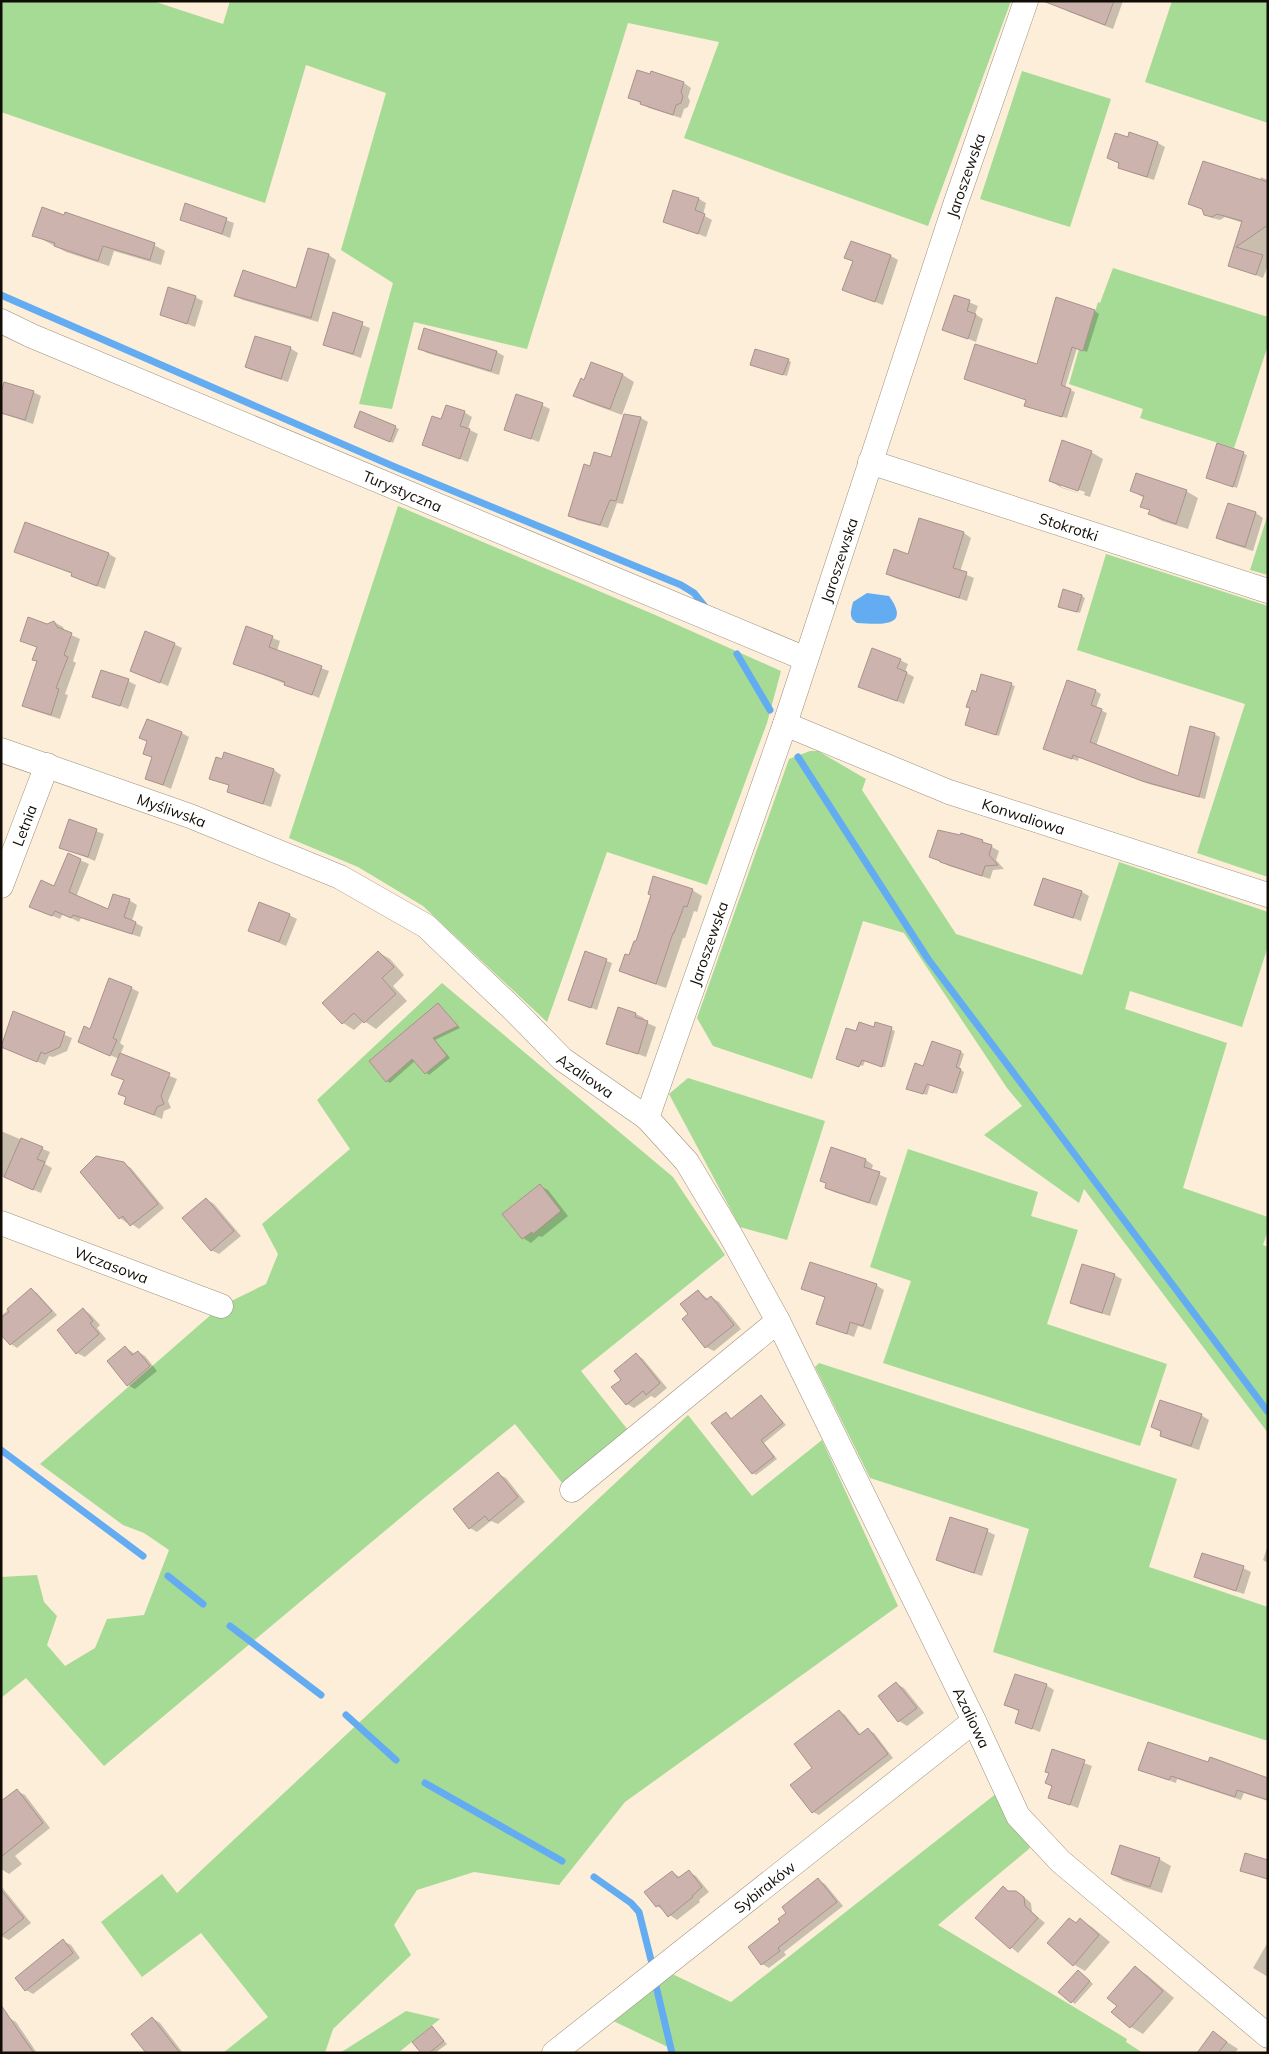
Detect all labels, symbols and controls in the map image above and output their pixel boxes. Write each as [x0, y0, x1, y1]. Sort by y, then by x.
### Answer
street label: Jaroszewska [942, 131, 989, 220]
street label: Turystyczna [360, 466, 445, 516]
street label: Stokrotki [1037, 508, 1101, 545]
street label: Jaroszewska [816, 515, 861, 605]
street label: Myśliwska [135, 789, 209, 831]
street label: Konwaliowa [980, 794, 1068, 838]
street label: Letnia [8, 802, 41, 849]
street label: Jaroszewska [685, 899, 732, 988]
street label: Azaliowa [553, 1049, 618, 1102]
street label: Wczasowa [72, 1242, 151, 1287]
street label: Azaliowa [949, 1684, 995, 1751]
street label: Sybiraków [730, 1857, 799, 1917]

